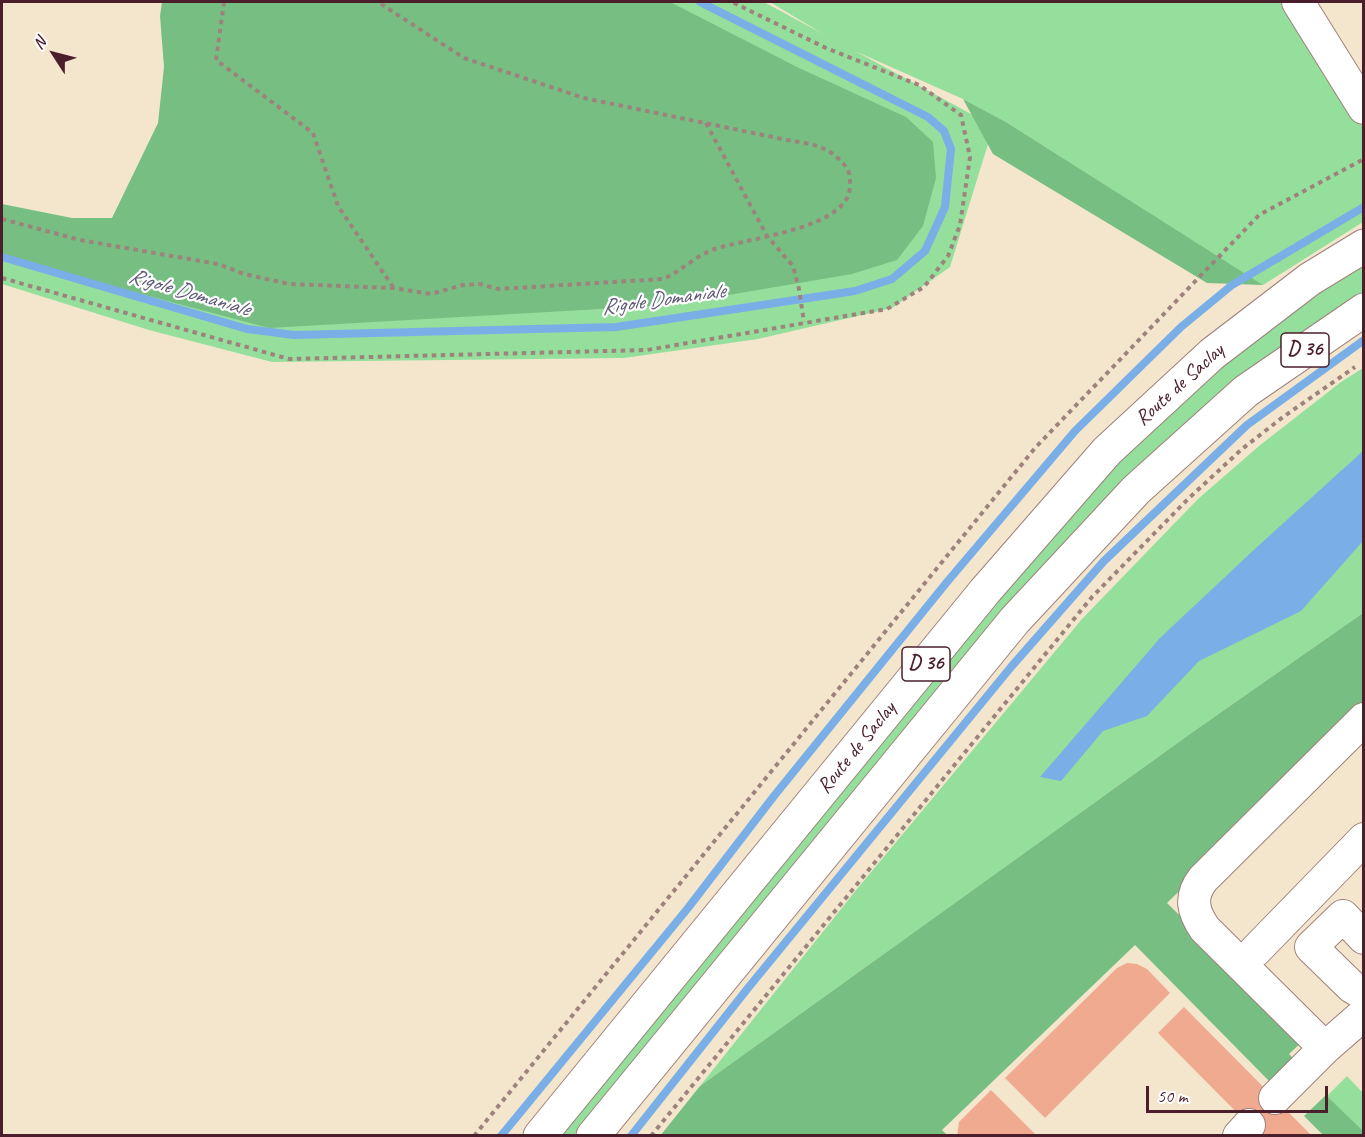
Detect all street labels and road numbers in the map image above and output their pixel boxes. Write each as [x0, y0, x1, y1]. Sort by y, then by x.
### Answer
road number: D 36 [1281, 333, 1329, 367]
street label: Route de Saclay [1130, 338, 1230, 432]
road number: D 36 [902, 647, 950, 681]
street label: Route de Saclay [812, 697, 902, 799]

